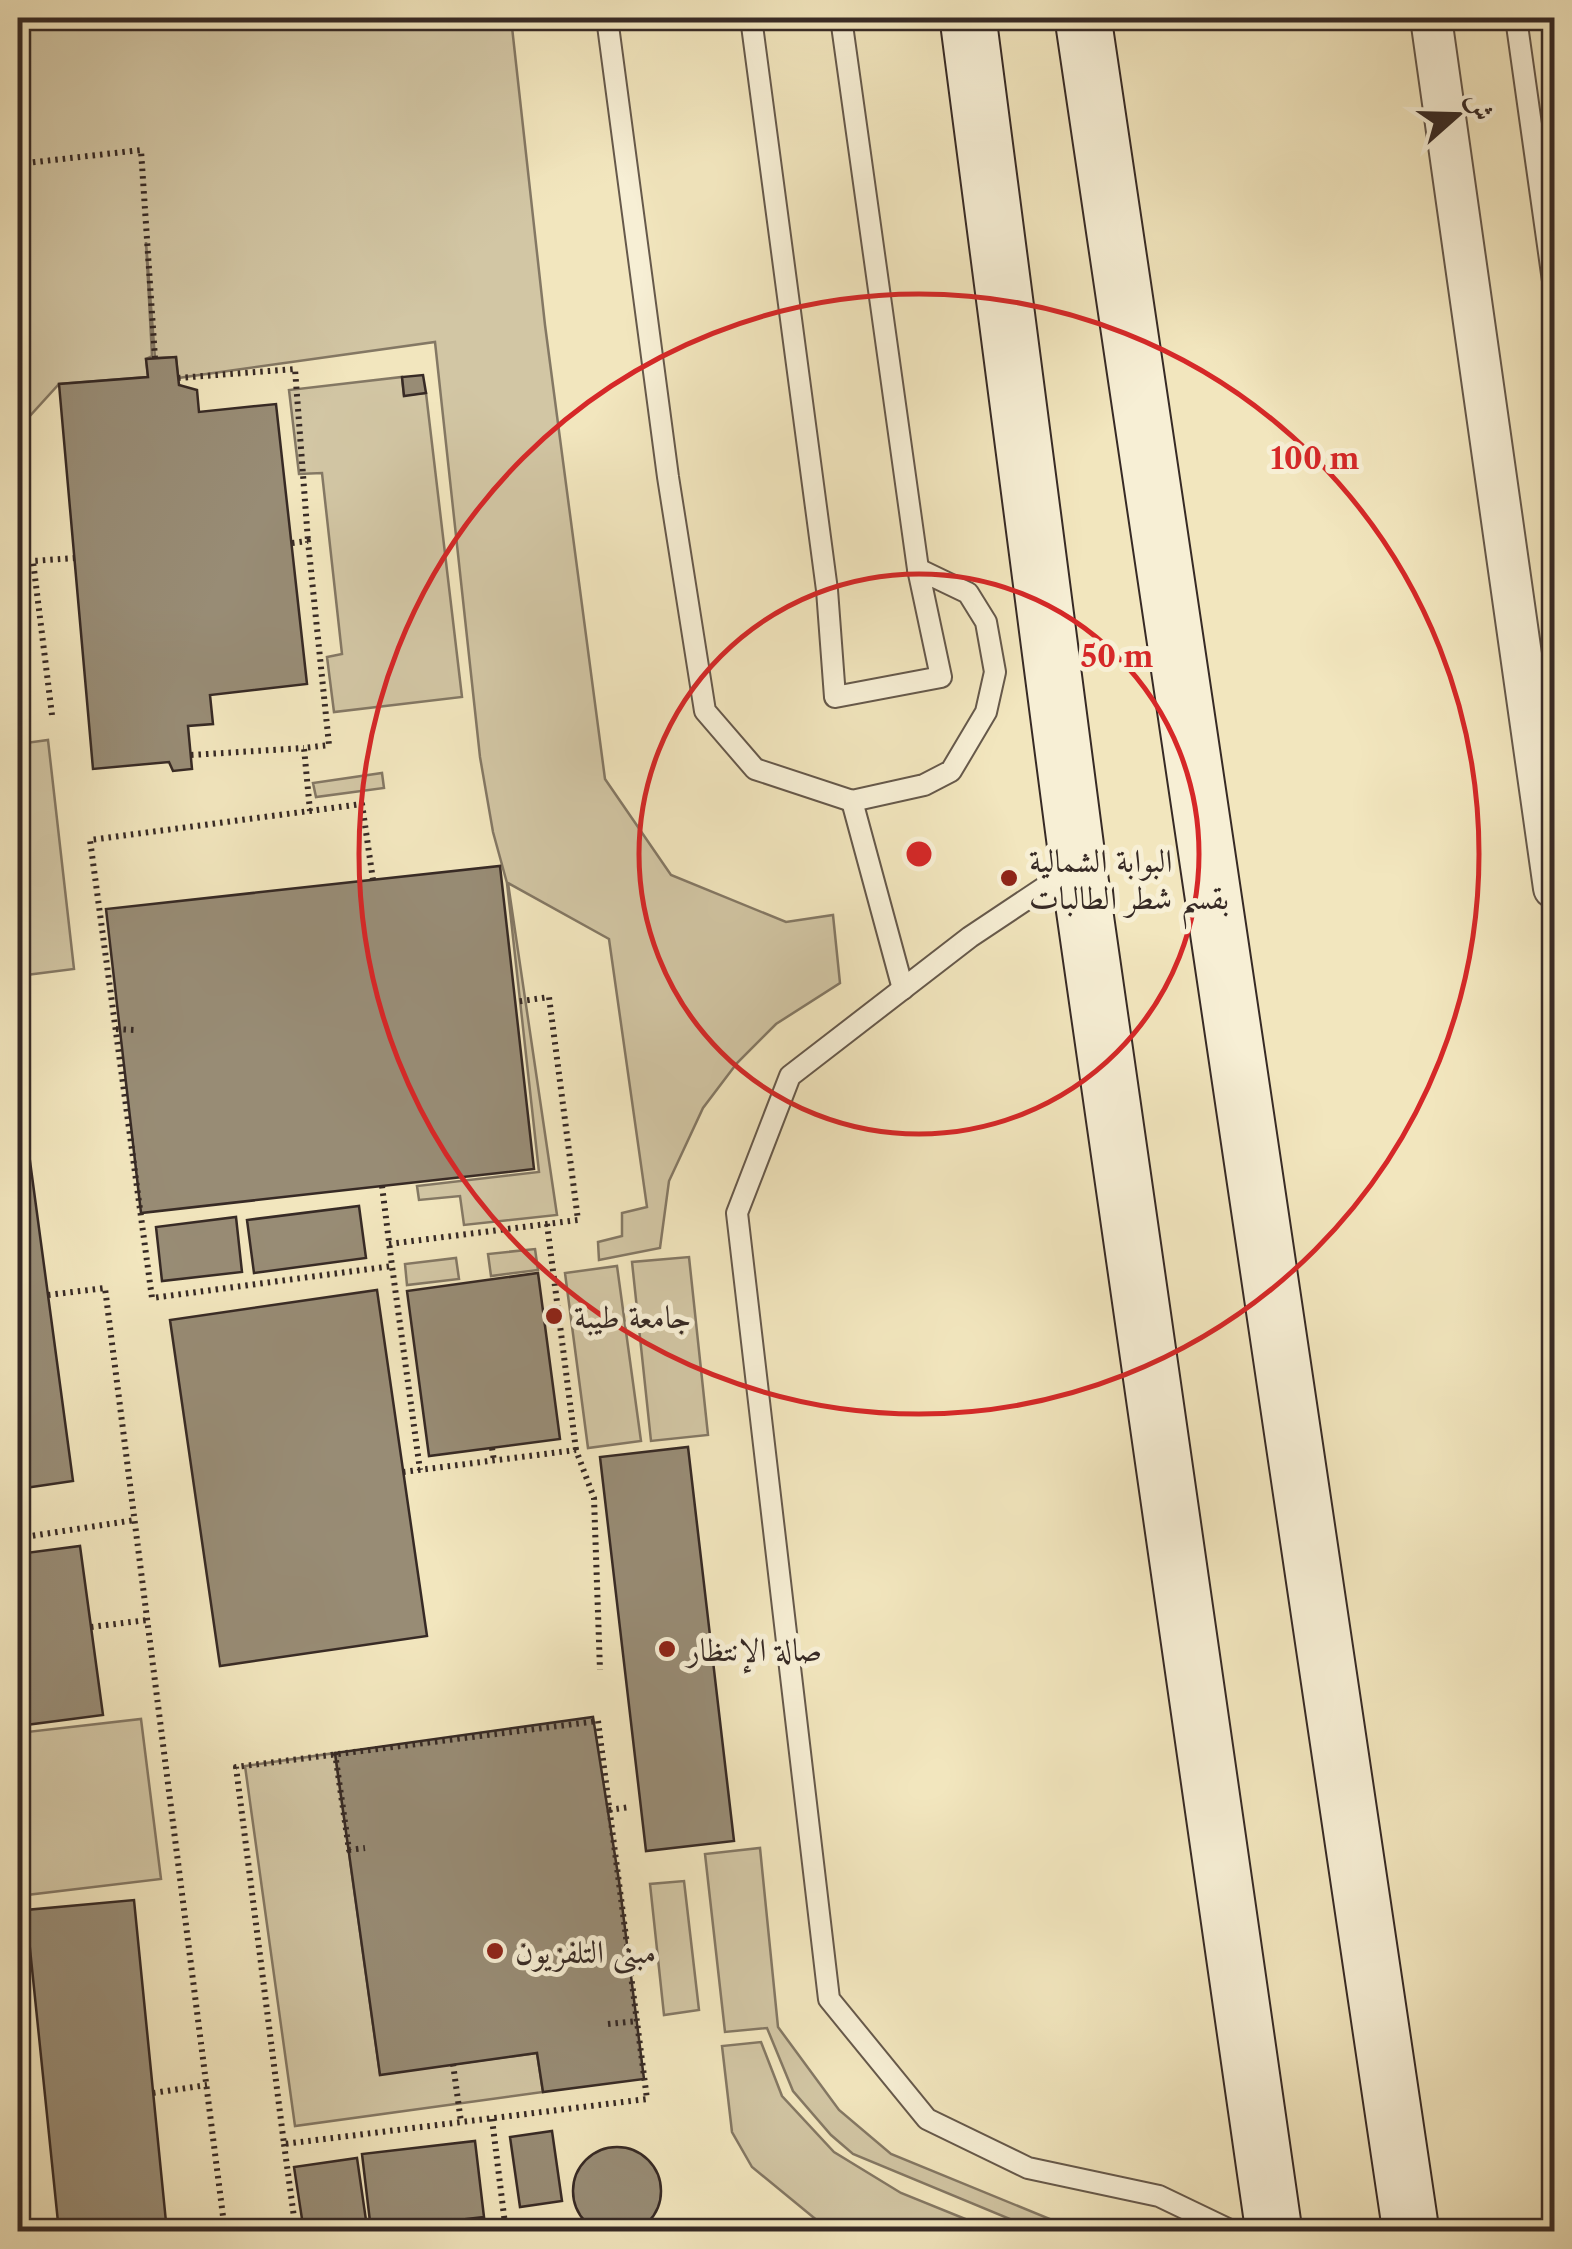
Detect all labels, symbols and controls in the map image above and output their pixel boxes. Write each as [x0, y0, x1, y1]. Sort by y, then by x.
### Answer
north arrow [1407, 65, 1507, 165]
text: ش [1460, 88, 1501, 125]
text: 100 m [1271, 440, 1360, 477]
text: 50 m [1080, 638, 1154, 675]
centre of rings [901, 836, 937, 872]
place label: البوابة الشمالية بقسم شطر الطالبات [1029, 841, 1229, 930]
marker: البوابة الشمالية بقسم شطر الطالبات [998, 867, 1020, 889]
place label: جامعة طيبة [574, 1297, 691, 1336]
marker: جامعة طيبة [543, 1305, 565, 1327]
place label: صالة الإنتظار [684, 1630, 822, 1674]
marker: صالة الإنتظار [656, 1638, 678, 1660]
place label: مبنى التلفزيون [515, 1932, 656, 1975]
marker: مبنى التلفزيون [484, 1940, 506, 1962]

